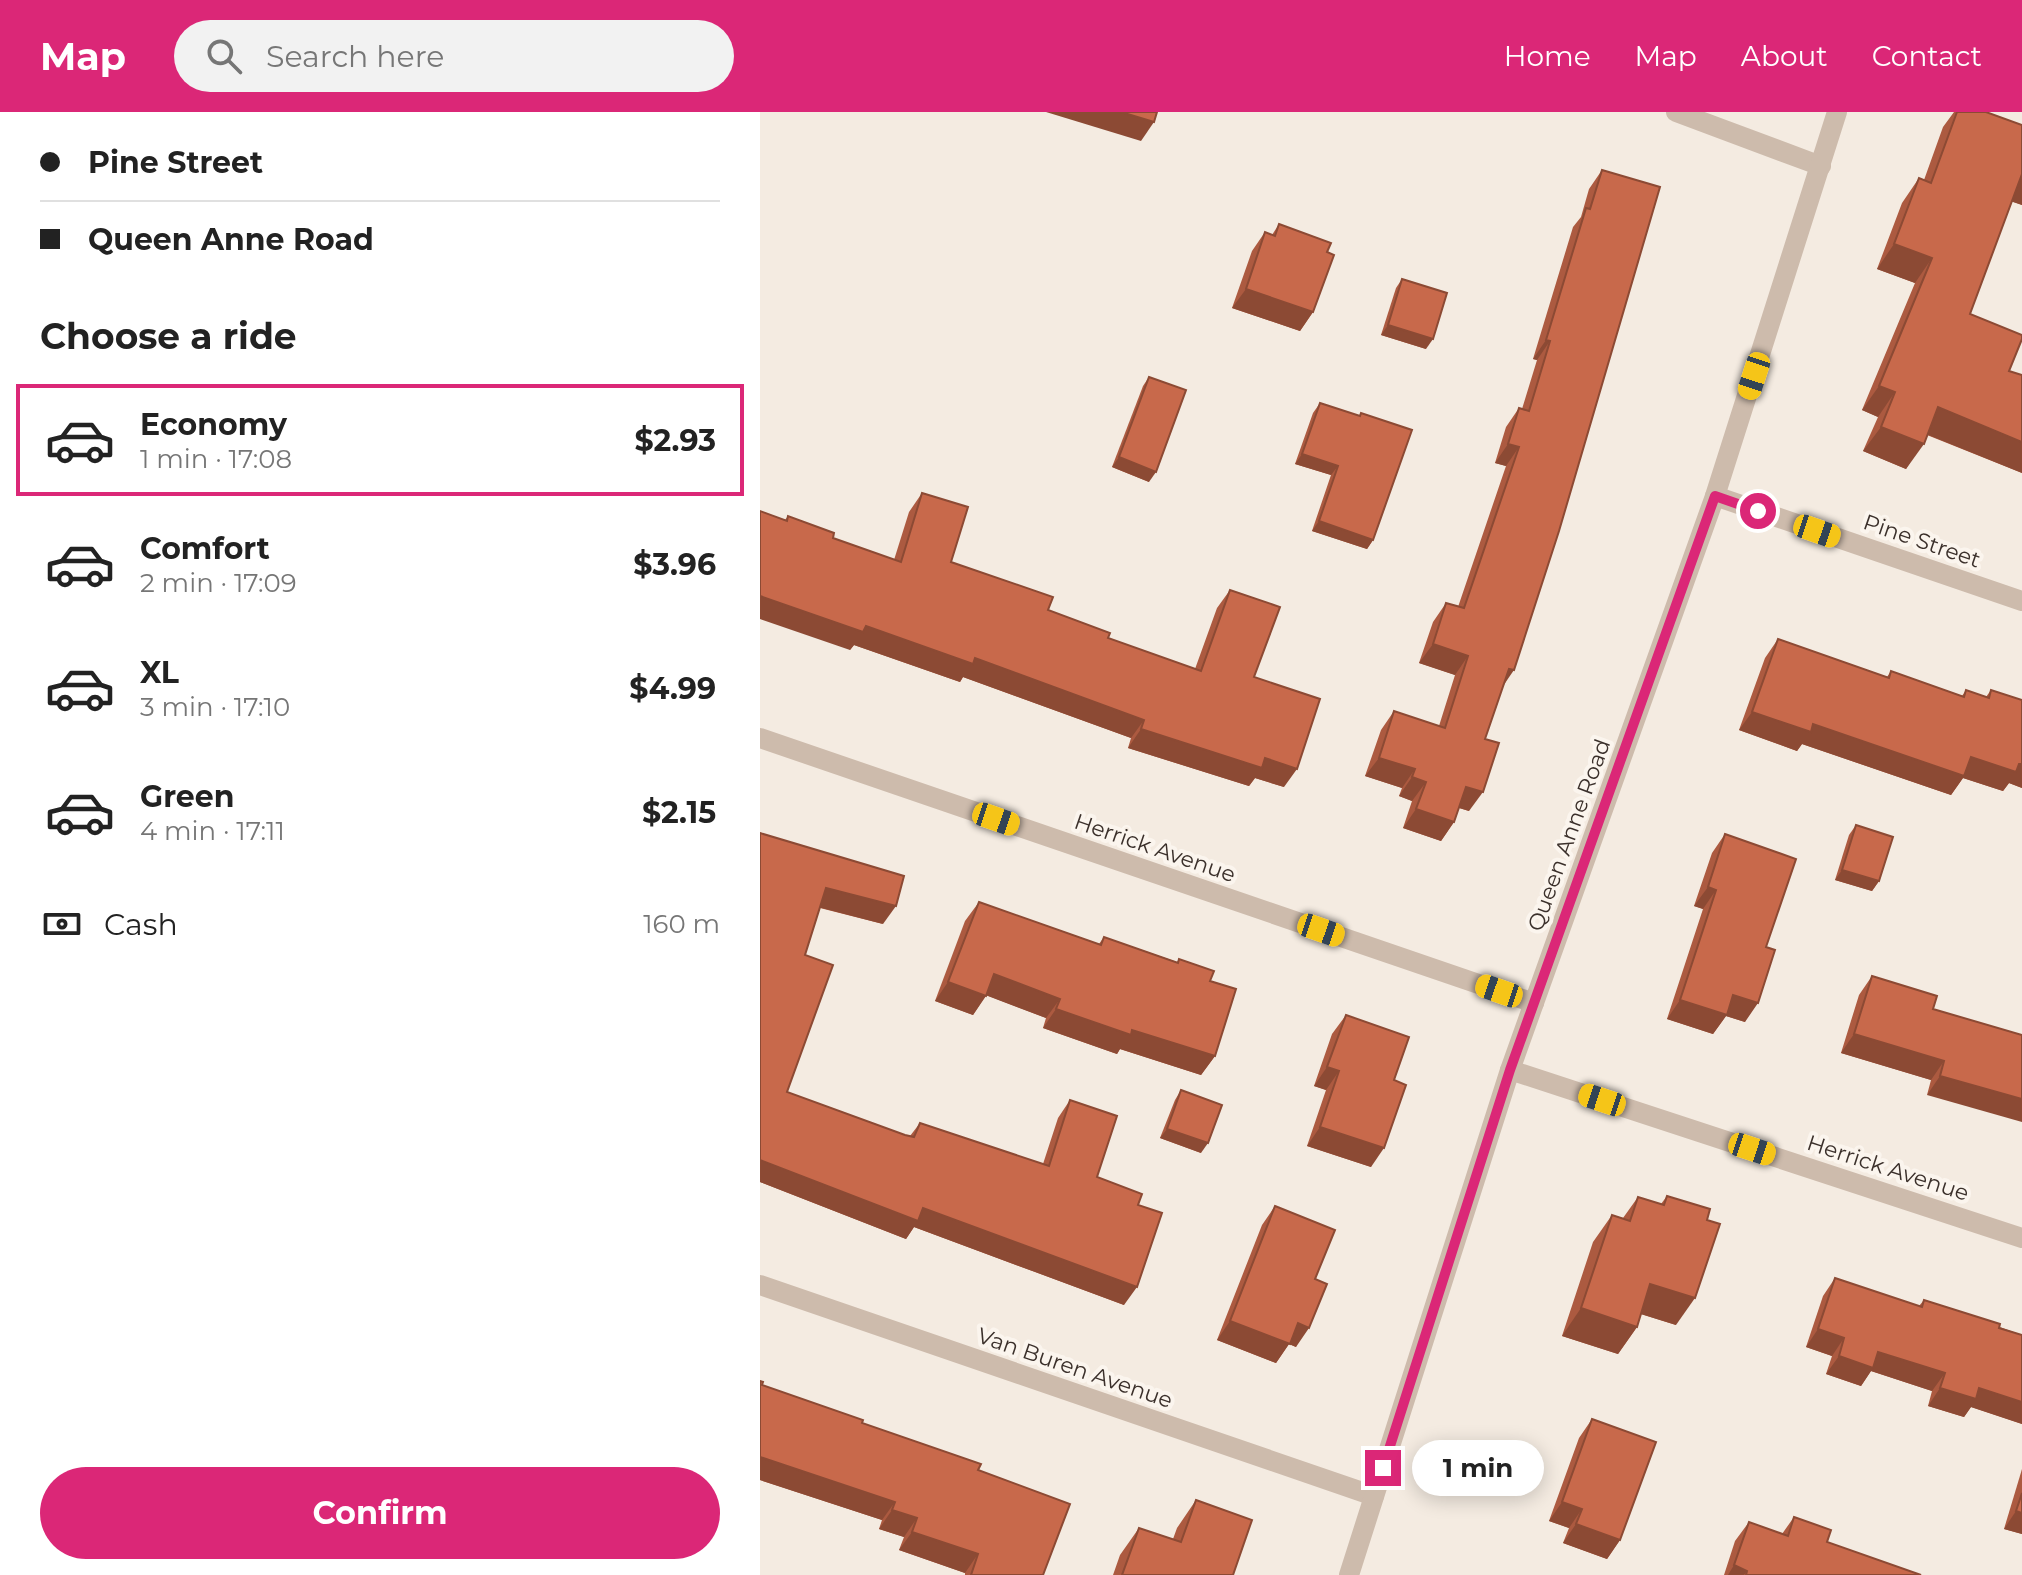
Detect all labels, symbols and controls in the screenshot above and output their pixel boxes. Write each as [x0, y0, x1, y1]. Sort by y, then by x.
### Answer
search box [174, 20, 734, 92]
text: Map [40, 33, 126, 80]
icon: search [202, 34, 246, 78]
text: Search here [266, 38, 444, 75]
text: Home [1504, 39, 1591, 73]
text: Map [1635, 39, 1697, 73]
text: About [1741, 39, 1828, 73]
text: Contact [1872, 39, 1982, 73]
text: Pine Street [88, 144, 263, 181]
text: Queen Anne Road [88, 221, 374, 258]
text: Choose a ride [40, 314, 297, 358]
car [1735, 349, 1773, 403]
icon: car [44, 404, 116, 476]
text: Economy [140, 406, 287, 443]
text: $2.93 [634, 422, 716, 459]
text: 1 min · 17:08 [140, 443, 292, 475]
route start [1740, 493, 1776, 529]
street label: Pine Street [1860, 508, 1984, 574]
car [1790, 512, 1844, 550]
icon: car [44, 528, 116, 600]
text: Comfort [140, 530, 270, 567]
text: $3.96 [633, 546, 716, 583]
text: 2 min · 17:09 [140, 567, 297, 599]
icon: car [44, 652, 116, 724]
text: XL [140, 654, 179, 691]
text: $4.99 [629, 670, 716, 707]
text: 3 min · 17:10 [140, 691, 290, 723]
street label: Queen Anne Road [1522, 735, 1616, 935]
icon: car [44, 776, 116, 848]
text: Green [140, 778, 234, 815]
text: $2.15 [642, 794, 716, 831]
car [969, 800, 1023, 838]
street label: Herrick Avenue [1071, 808, 1239, 888]
text: 4 min · 17:11 [140, 815, 285, 847]
icon: cash [40, 902, 84, 946]
text: Cash [104, 906, 178, 943]
text: 160 m [643, 908, 720, 940]
car [1294, 911, 1348, 949]
car [1472, 972, 1526, 1010]
car [1575, 1081, 1629, 1119]
street label: Herrick Avenue [1804, 1129, 1972, 1207]
car [1725, 1130, 1779, 1168]
street label: Van Buren Avenue [974, 1322, 1176, 1414]
callout: 1 min [1411, 1440, 1543, 1496]
route end [1365, 1450, 1401, 1486]
text: 1 min [1443, 1452, 1513, 1484]
button: Confirm [40, 1467, 720, 1559]

